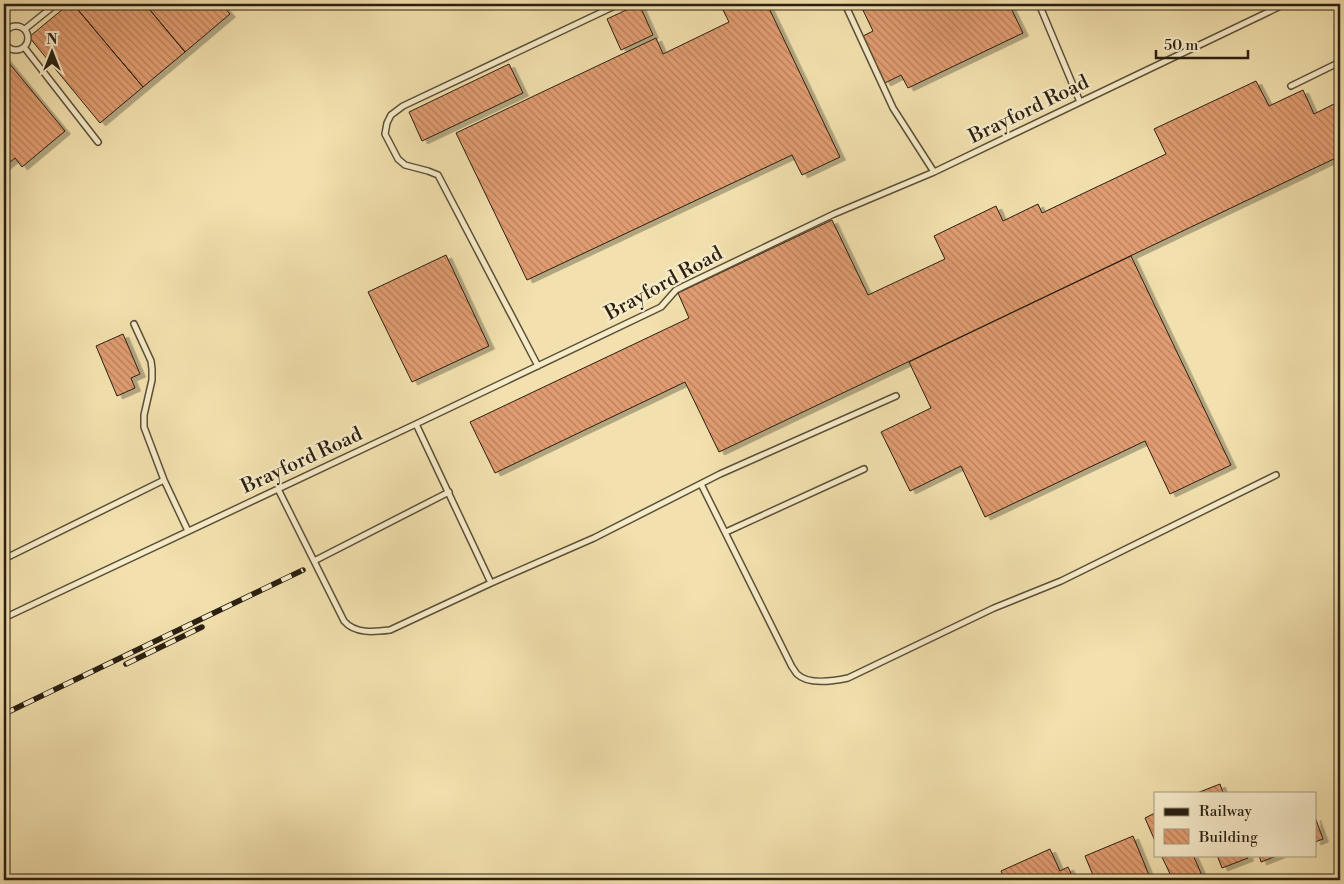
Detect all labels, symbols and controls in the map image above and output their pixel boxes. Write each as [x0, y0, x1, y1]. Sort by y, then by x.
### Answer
north arrow [28, 28, 78, 78]
scale bar [1156, 28, 1249, 60]
text: N [46, 31, 58, 49]
text: 50 m [1164, 36, 1198, 55]
street label: Brayford Road [964, 70, 1094, 150]
street label: Brayford Road [600, 241, 728, 327]
street label: Brayford Road [237, 422, 367, 500]
legend [1154, 792, 1316, 856]
text: Railway [1199, 802, 1253, 821]
text: Building [1198, 828, 1258, 847]

